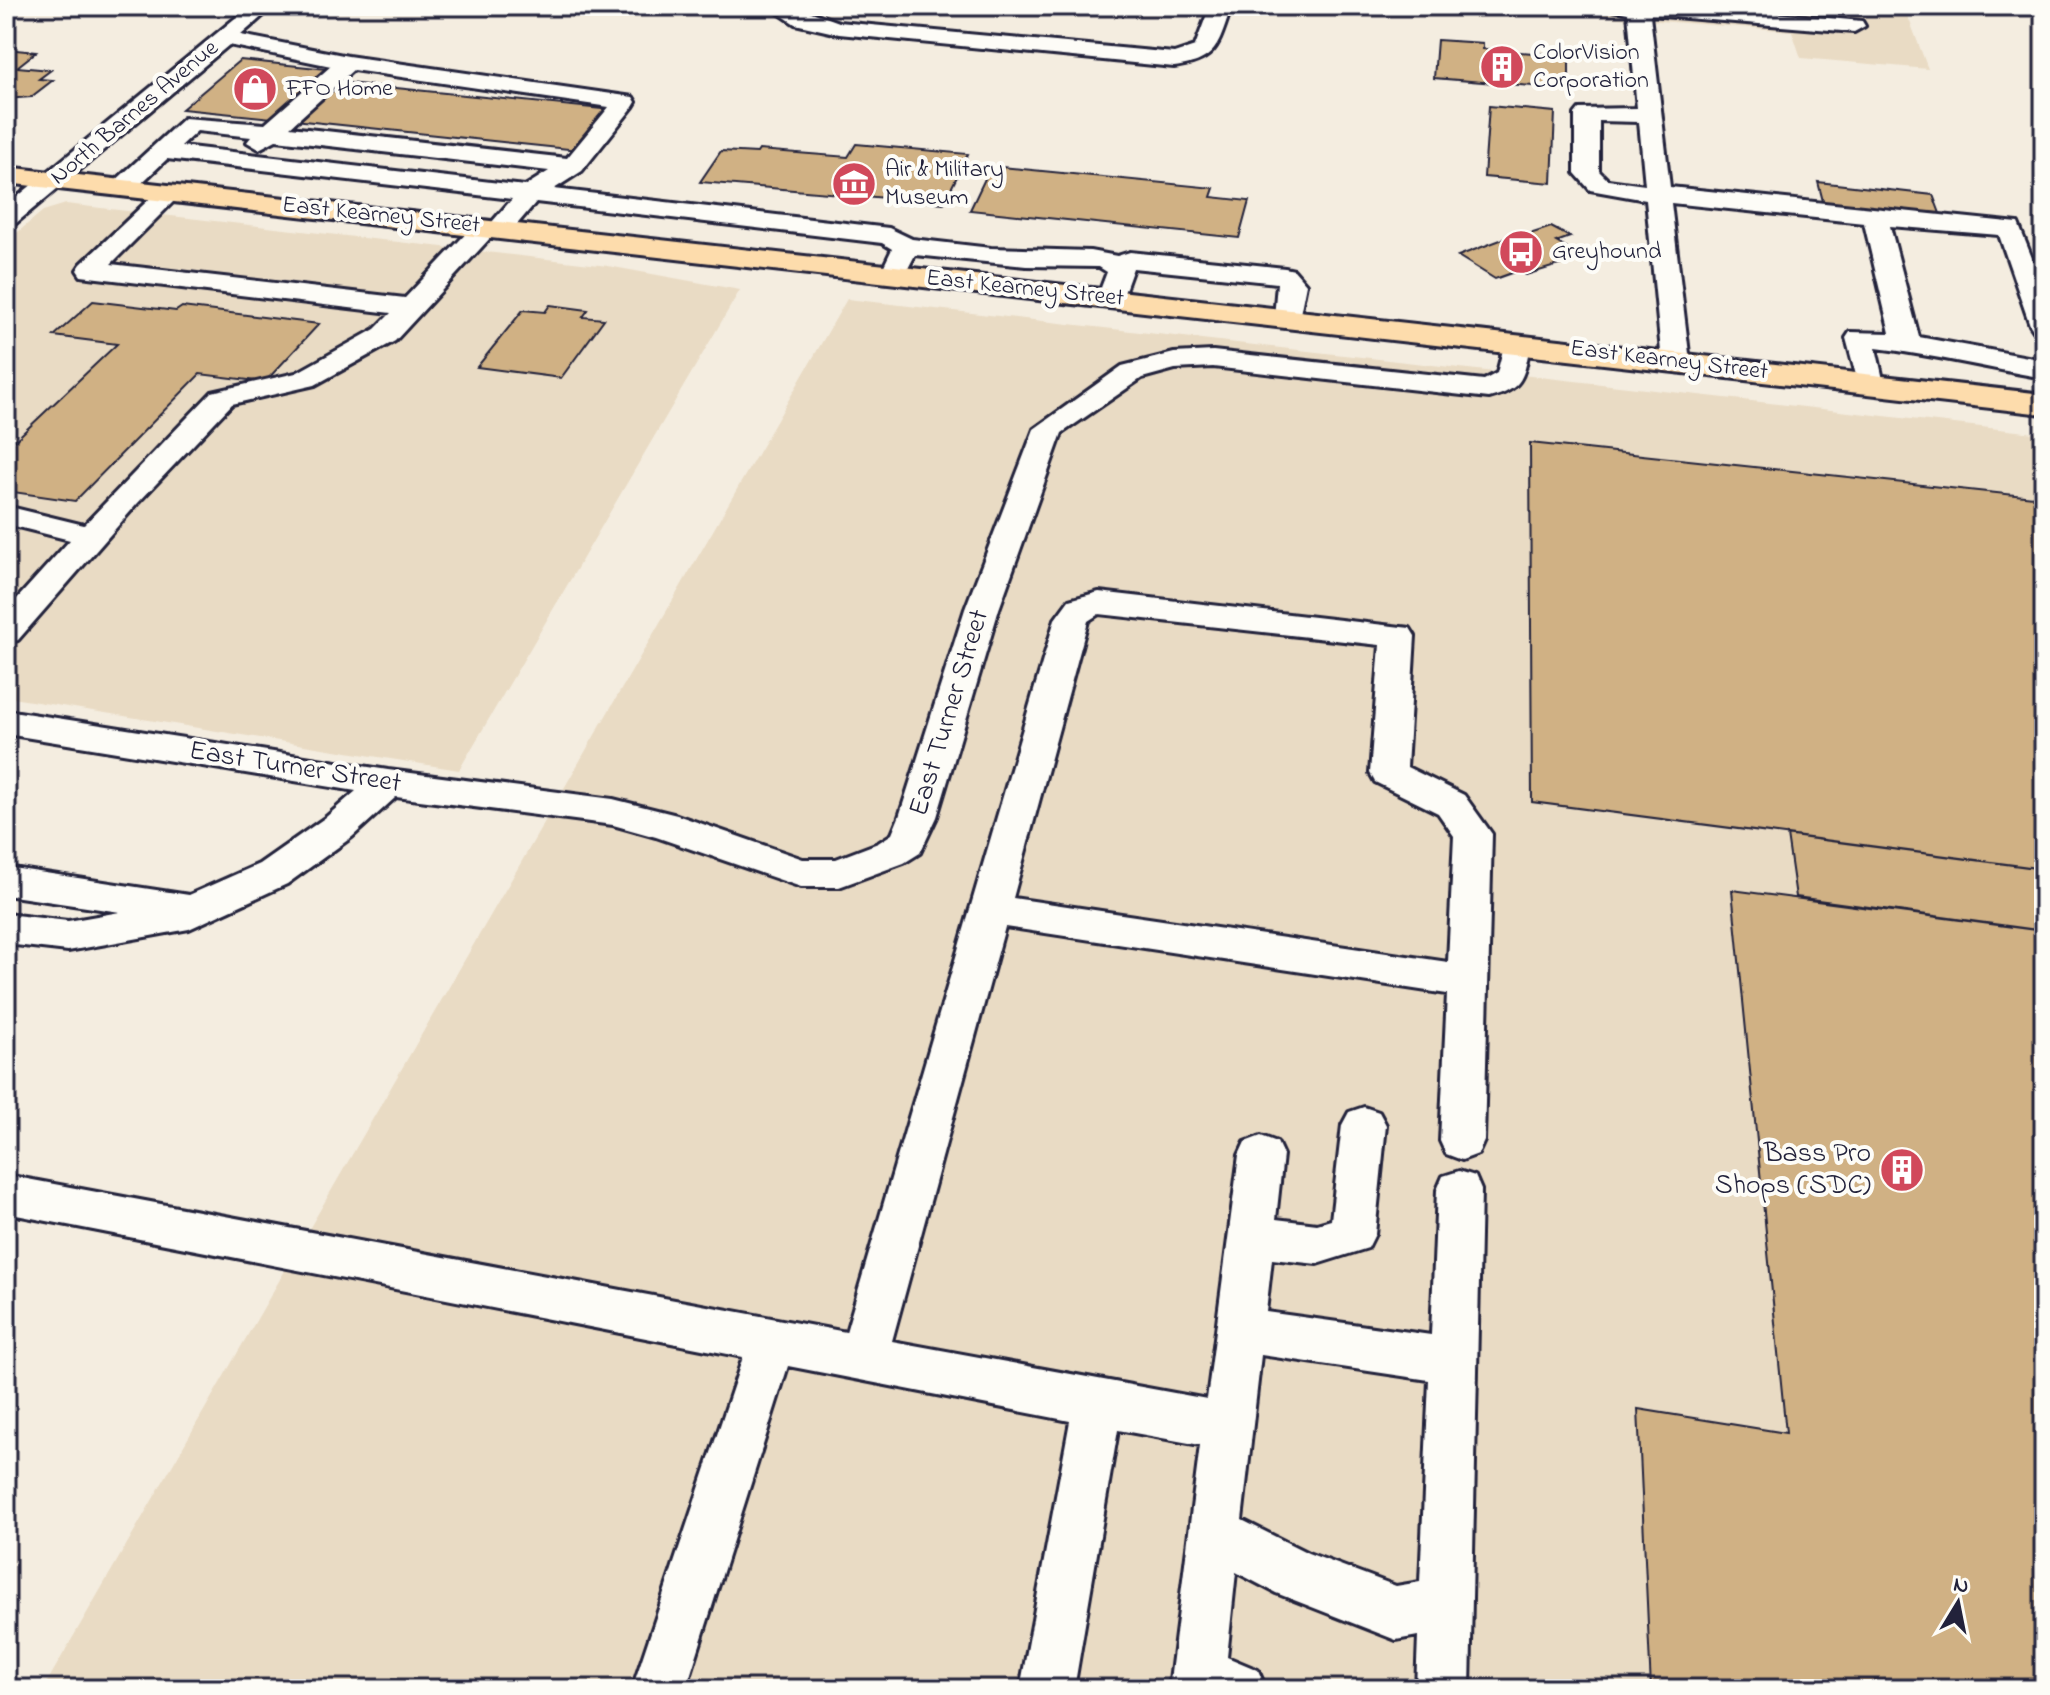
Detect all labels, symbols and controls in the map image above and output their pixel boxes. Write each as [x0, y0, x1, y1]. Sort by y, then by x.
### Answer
street label: North Barnes Avenue [43, 32, 227, 194]
place label: ColorVision Corporation [1533, 36, 1649, 99]
building icon: ColorVision Corporation [1478, 43, 1526, 91]
shop icon: FFO Home [231, 65, 279, 113]
place label: FFO Home [285, 72, 393, 107]
place label: Air & Military Museum [885, 153, 1004, 216]
museum icon: Air & Military Museum [830, 160, 878, 208]
street label: East Kearney Street [280, 188, 482, 245]
bus stop icon: Greyhound [1497, 228, 1545, 276]
place label: Greyhound [1552, 235, 1662, 271]
street label: East Kearney Street [924, 261, 1126, 318]
street label: East Kearney Street [1568, 332, 1770, 391]
street label: East Turner Street [899, 605, 1001, 821]
street label: East Turner Street [186, 731, 404, 805]
place label: Bass Pro Shops (SDC) [1715, 1134, 1871, 1207]
building icon: Bass Pro Shops (SDC) [1878, 1146, 1926, 1194]
north arrow [1918, 1563, 1998, 1643]
text: N [1951, 1569, 1971, 1603]

